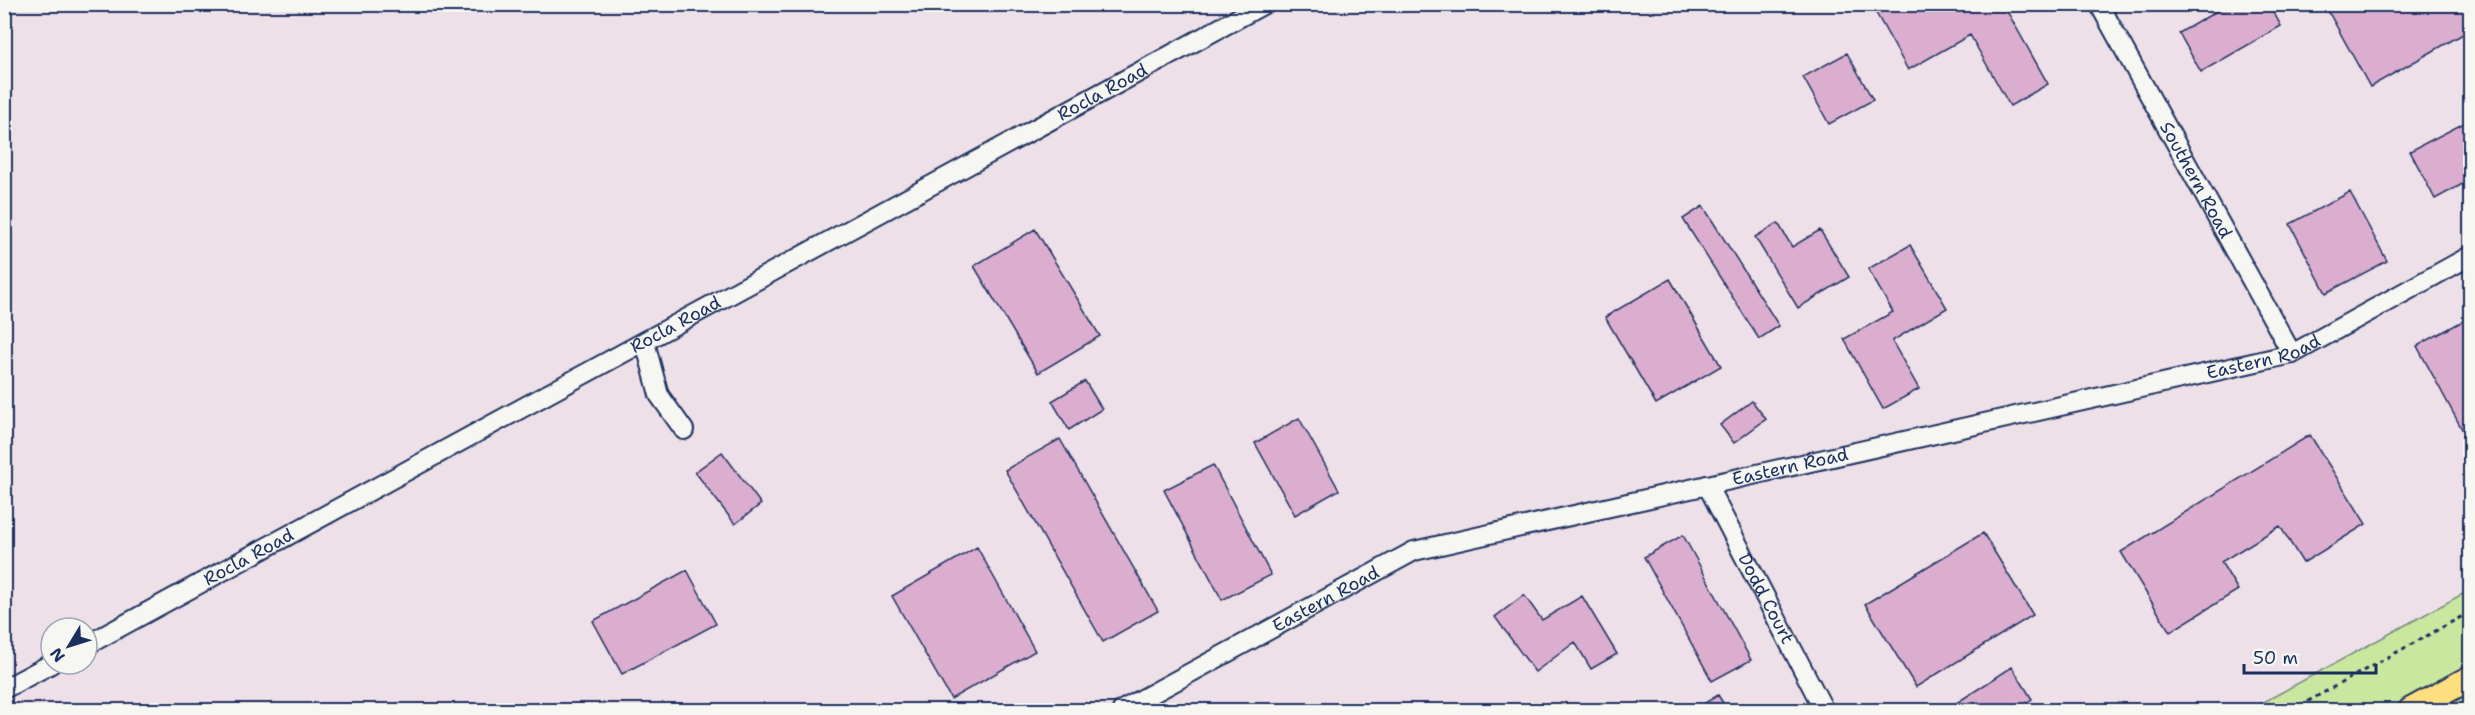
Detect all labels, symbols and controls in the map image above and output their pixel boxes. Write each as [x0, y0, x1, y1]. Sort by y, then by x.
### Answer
street label: Rocla Road [1053, 58, 1152, 126]
street label: Southern Road [2154, 117, 2238, 243]
street label: Rocla Road [626, 290, 725, 359]
street label: Eastern Road [2204, 329, 2325, 385]
street label: Eastern Road [1730, 442, 1850, 491]
street label: Rocla Road [199, 523, 298, 591]
street label: Dodd Court [1733, 549, 1800, 648]
street label: Eastern Road [1268, 560, 1383, 638]
north arrow [39, 616, 99, 676]
scale bar [2244, 637, 2376, 675]
text: N [45, 643, 70, 666]
text: 50 m [2253, 646, 2298, 670]

